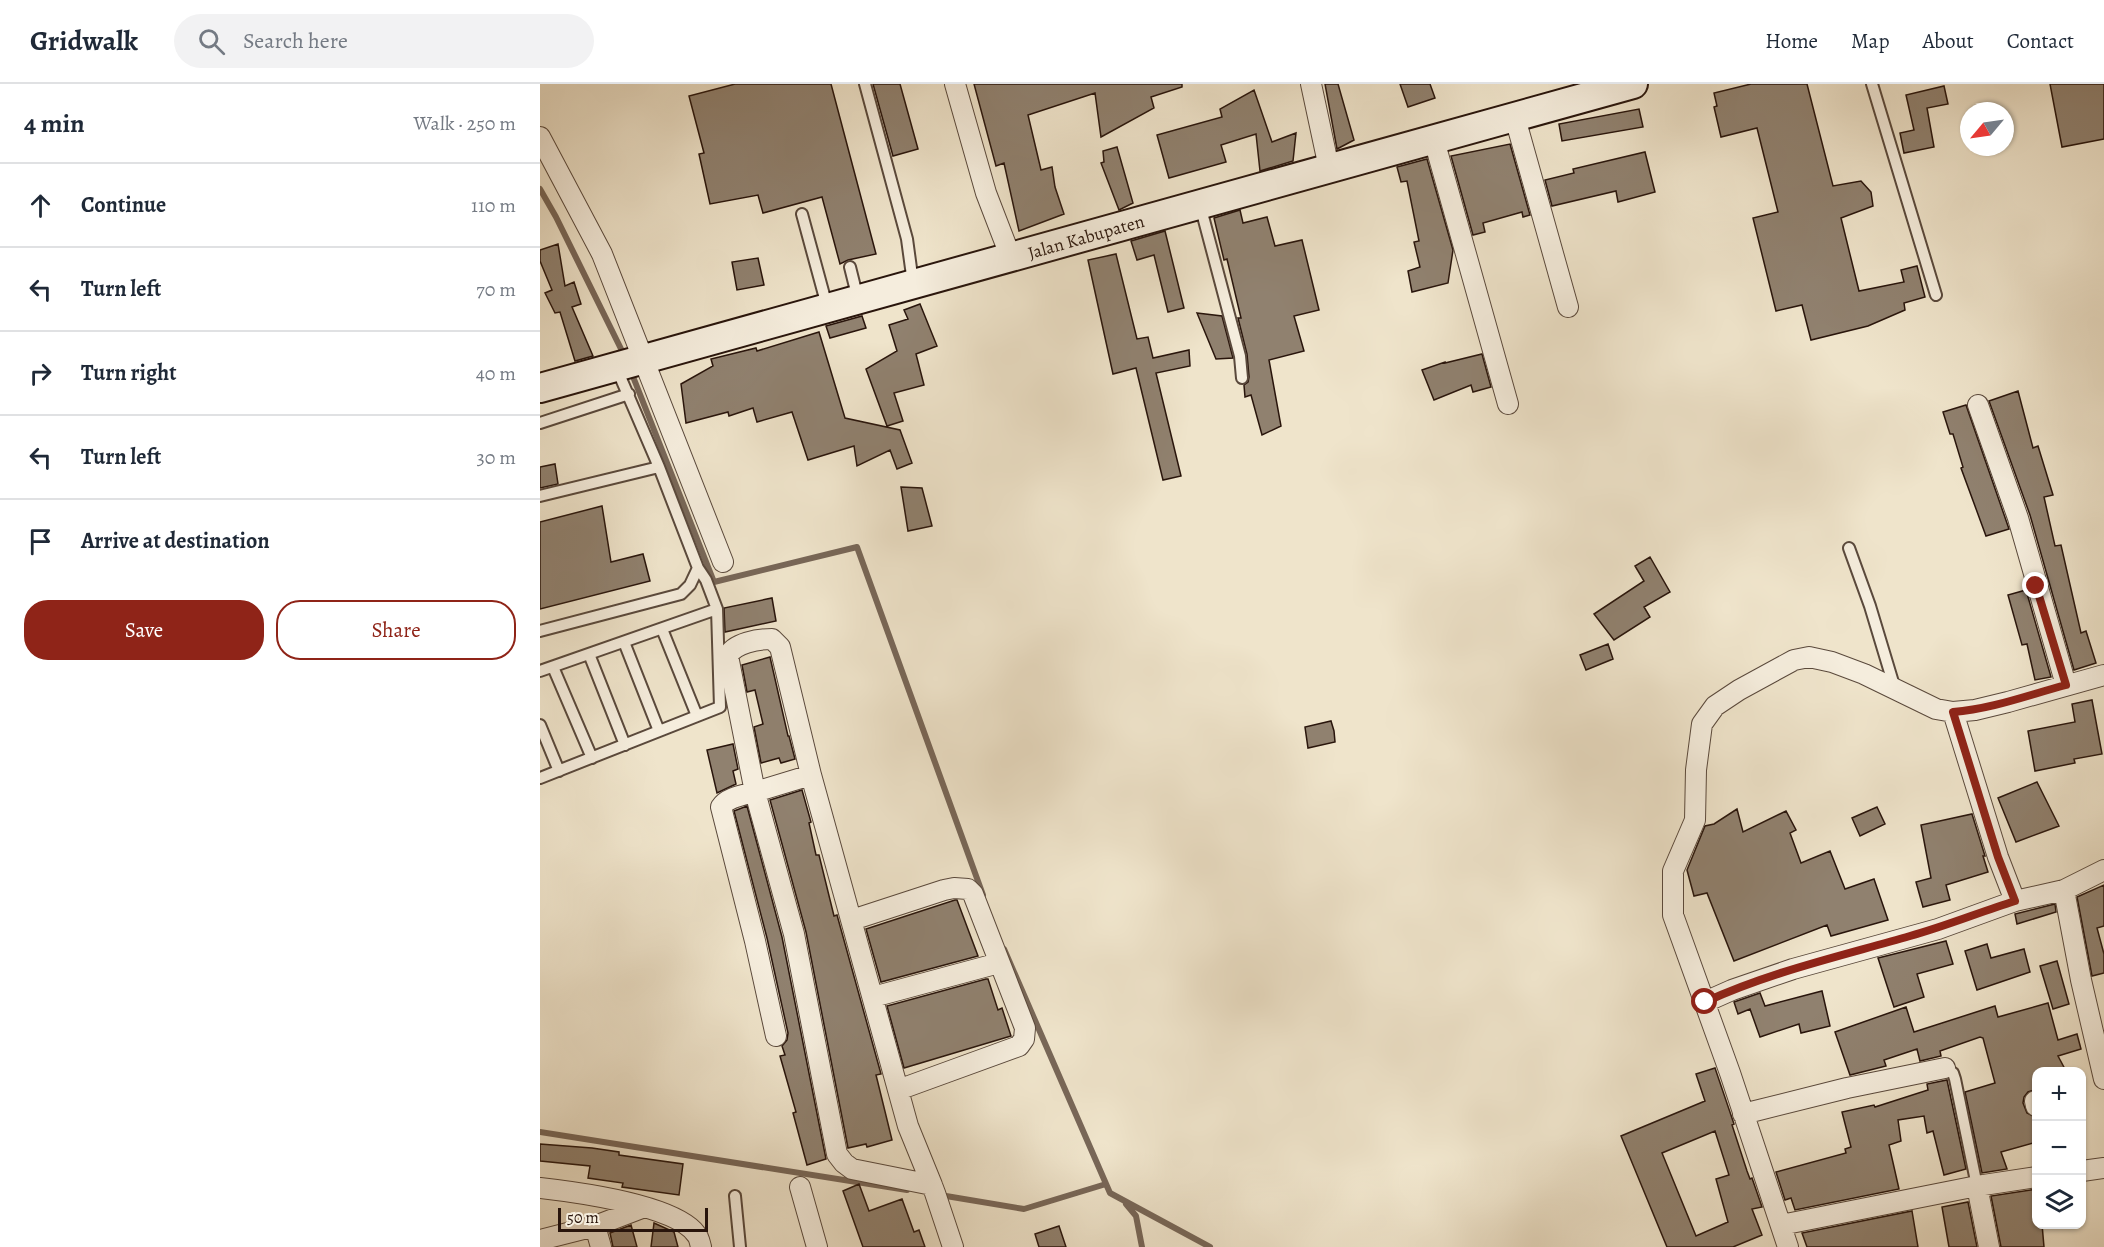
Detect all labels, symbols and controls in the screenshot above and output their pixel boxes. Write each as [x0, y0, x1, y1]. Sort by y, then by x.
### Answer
search box [174, 14, 594, 68]
text: Gridwalk [30, 22, 138, 60]
icon: search [195, 25, 228, 58]
text: Search here [243, 26, 348, 56]
text: Home [1765, 27, 1818, 55]
text: Map [1851, 27, 1889, 55]
text: About [1922, 27, 1974, 55]
text: Contact [2007, 27, 2074, 55]
north arrow [1960, 102, 2014, 156]
text: 4 min [24, 106, 85, 141]
text: Walk · 250 m [414, 110, 516, 137]
icon: ahead [24, 189, 57, 222]
text: Continue [81, 190, 166, 220]
text: 110 m [471, 192, 516, 219]
street label: Jalan Kabupaten [1025, 209, 1147, 265]
icon: left [24, 273, 57, 306]
text: Turn left [81, 274, 161, 304]
text: 70 m [476, 276, 516, 303]
icon: right [24, 357, 57, 390]
text: Turn right [81, 358, 177, 388]
text: 40 m [476, 360, 516, 387]
icon: left [24, 441, 57, 474]
text: Turn left [81, 442, 161, 472]
text: 30 m [476, 444, 516, 471]
icon: arrive [24, 525, 57, 558]
text: Arrive at destination [81, 526, 270, 556]
route end [2022, 572, 2048, 598]
button: Save [24, 600, 264, 660]
button: Share [276, 600, 516, 660]
route start [1691, 988, 1717, 1014]
map controls [2032, 1067, 2086, 1229]
button: + [2032, 1067, 2086, 1121]
button: − [2032, 1121, 2086, 1175]
button: layers [2032, 1175, 2086, 1229]
scale bar [558, 1205, 708, 1232]
text: 50 m [567, 1207, 599, 1229]

